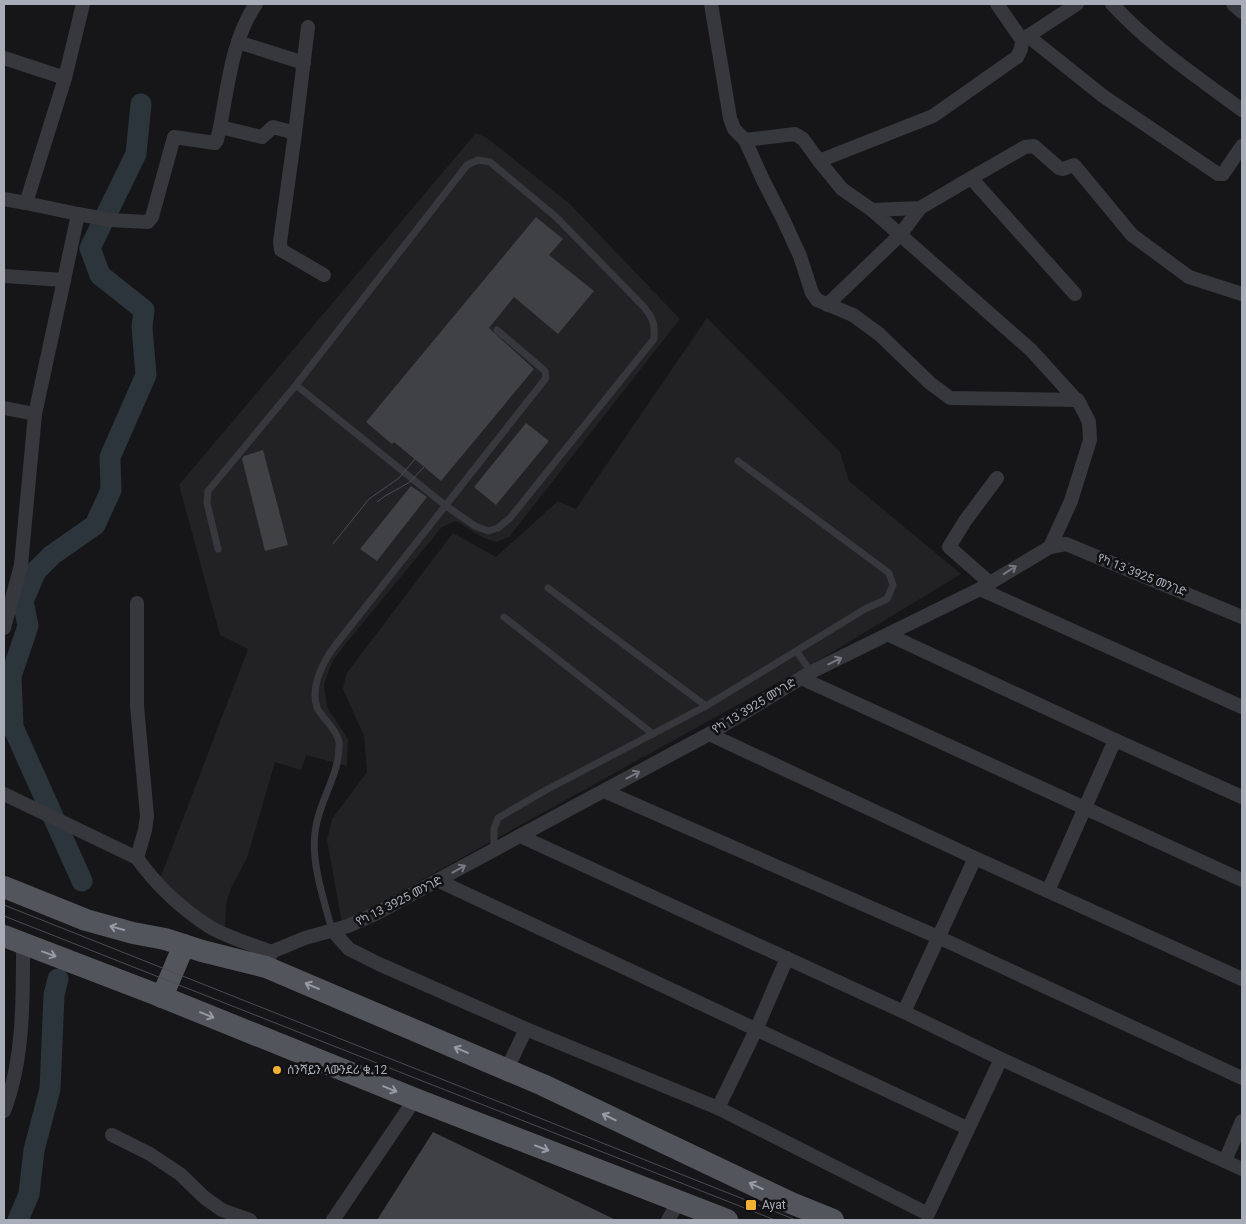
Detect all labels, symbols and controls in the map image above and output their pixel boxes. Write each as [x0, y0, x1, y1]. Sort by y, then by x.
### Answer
street label: የካ 13 3925 መንገድ [1095, 551, 1189, 599]
one-way arrow [1003, 565, 1017, 575]
one-way arrow [827, 655, 842, 665]
street label: የካ 13 3925 መንገድ [710, 675, 799, 736]
one-way arrow [625, 770, 640, 779]
one-way arrow [452, 864, 466, 874]
street label: የካ 13 3925 መንገድ [354, 873, 445, 929]
one-way arrow [110, 923, 126, 933]
one-way arrow [41, 950, 56, 959]
one-way arrow [305, 981, 320, 991]
one-way arrow [199, 1011, 214, 1020]
one-way arrow [454, 1044, 469, 1054]
place label: ሰንሻይን ላውንደሪ ቁ.12 [287, 1063, 387, 1077]
marker: ሰንሻይን ላውንደሪ ቁ.12 [271, 1064, 283, 1076]
one-way arrow [382, 1085, 397, 1094]
one-way arrow [602, 1111, 617, 1121]
one-way arrow [534, 1144, 549, 1153]
one-way arrow [749, 1181, 764, 1191]
marker: Ayat [744, 1198, 758, 1212]
place label: Ayat [762, 1198, 786, 1212]

